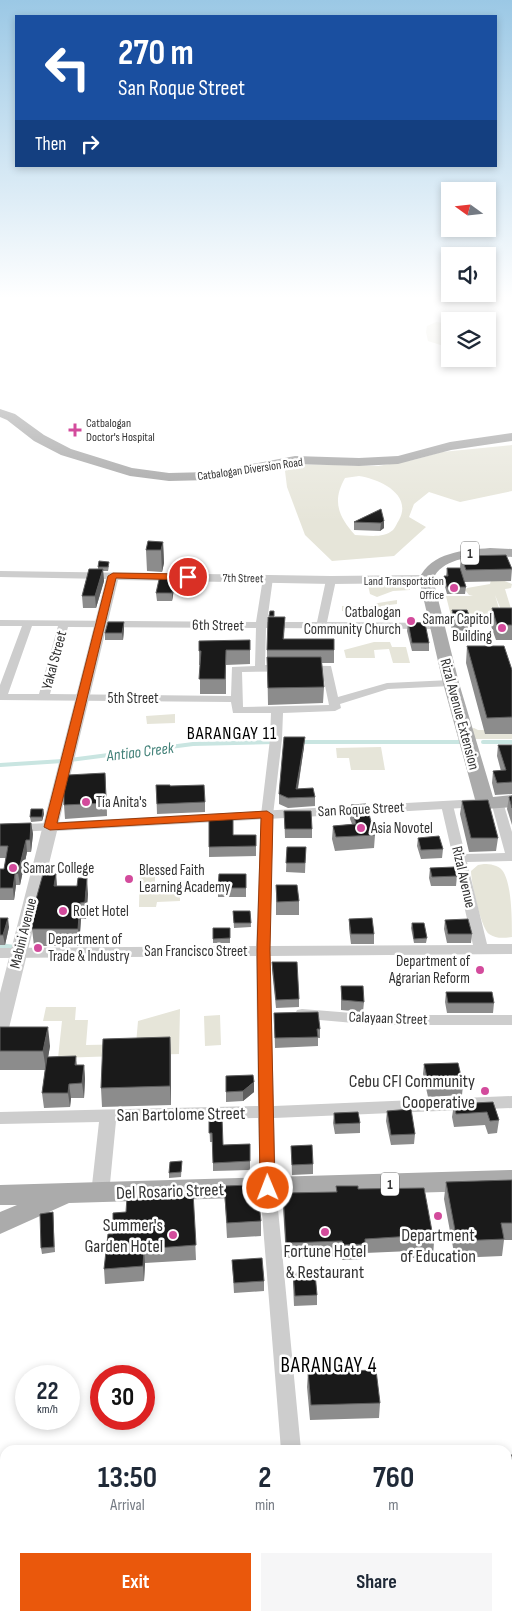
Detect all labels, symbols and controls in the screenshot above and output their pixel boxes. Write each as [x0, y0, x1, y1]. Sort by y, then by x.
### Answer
text: 270 m [118, 32, 194, 75]
icon: left [35, 35, 100, 100]
text: San Roque Street [118, 75, 245, 102]
icon: right [76, 130, 104, 158]
text: Then [35, 133, 66, 156]
north arrow [441, 182, 496, 238]
map controls [441, 182, 496, 367]
button: sound [441, 247, 496, 302]
button: layers [441, 312, 496, 367]
place label: Catbalogan Doctor's Hospital [86, 416, 155, 445]
marker: Catbalogan Doctor's Hospital [68, 423, 82, 437]
street label: Catbalogan Diversion Road [196, 455, 304, 484]
road number: 1 [461, 542, 479, 564]
pin [167, 556, 209, 598]
icon: arrive [174, 563, 202, 591]
street label: 7th Street [222, 571, 264, 586]
place label: Land Transportation Office [364, 574, 444, 603]
marker: Land Transportation Office [448, 582, 460, 594]
place label: Catbalogan Community Church [304, 603, 401, 639]
place label: Samar Capitol Building [422, 610, 492, 646]
marker: Catbalogan Community Church [405, 615, 417, 627]
street label: 6th Street [192, 616, 244, 635]
marker: Samar Capitol Building [496, 622, 508, 634]
street label: Yakal Street [38, 628, 71, 691]
street label: Rizal Avenue Extension [436, 656, 484, 772]
street label: 5th Street [107, 689, 159, 708]
district label: BARANGAY 11 [187, 723, 277, 744]
water label: Antiao Creek [105, 739, 176, 766]
place label: Tia Anita's [96, 793, 147, 812]
marker: Tia Anita's [80, 796, 92, 808]
street label: San Roque Street [317, 798, 405, 821]
place label: Asia Novotel [370, 819, 433, 838]
marker: Asia Novotel [355, 822, 367, 834]
street label: Rizal Avenue [447, 844, 480, 910]
place label: Samar College [23, 859, 94, 878]
place label: Blessed Faith Learning Academy [139, 861, 231, 897]
marker: Samar College [7, 862, 19, 874]
marker: Blessed Faith Learning Academy [123, 873, 135, 885]
street label: Mabini Avenue [6, 896, 41, 970]
place label: Rolet Hotel [73, 902, 129, 921]
marker: Rolet Hotel [57, 905, 69, 917]
place label: Department of Trade & Industry [48, 930, 130, 966]
marker: Department of Trade & Industry [32, 942, 44, 954]
street label: San Francisco Street [144, 942, 248, 961]
place label: Department of Agrarian Reform [388, 952, 471, 988]
marker: Department of Agrarian Reform [474, 964, 486, 976]
street label: Calayaan Street [348, 1008, 428, 1029]
place label: Cebu CFI Community Cooperative [349, 1071, 475, 1113]
marker: Cebu CFI Community Cooperative [479, 1085, 491, 1097]
street label: San Bartolome Street [116, 1103, 246, 1126]
position arrow [241, 1161, 293, 1213]
road number: 1 [381, 1172, 399, 1196]
street label: Del Rosario Street [116, 1179, 225, 1204]
marker: Department of Education [432, 1210, 444, 1222]
place label: Summer's Garden Hotel [84, 1215, 163, 1257]
place label: Department of Education [400, 1225, 476, 1267]
marker: Fortune Hotel & Restaurant [319, 1226, 331, 1238]
marker: Summer's Garden Hotel [167, 1229, 179, 1241]
place label: Fortune Hotel & Restaurant [284, 1241, 366, 1283]
district label: BARANGAY 4 [280, 1353, 378, 1378]
speed limit sign: 30 [90, 1365, 155, 1430]
text: 22 [37, 1376, 58, 1407]
text: km/h [37, 1402, 58, 1417]
text: 13:50 [98, 1460, 157, 1496]
text: 2 [258, 1460, 272, 1496]
text: 760 [373, 1460, 414, 1496]
text: Arrival [110, 1496, 145, 1515]
text: min [255, 1496, 275, 1515]
text: m [388, 1496, 399, 1515]
button: Exit [20, 1553, 251, 1611]
button: Share [261, 1553, 492, 1611]

